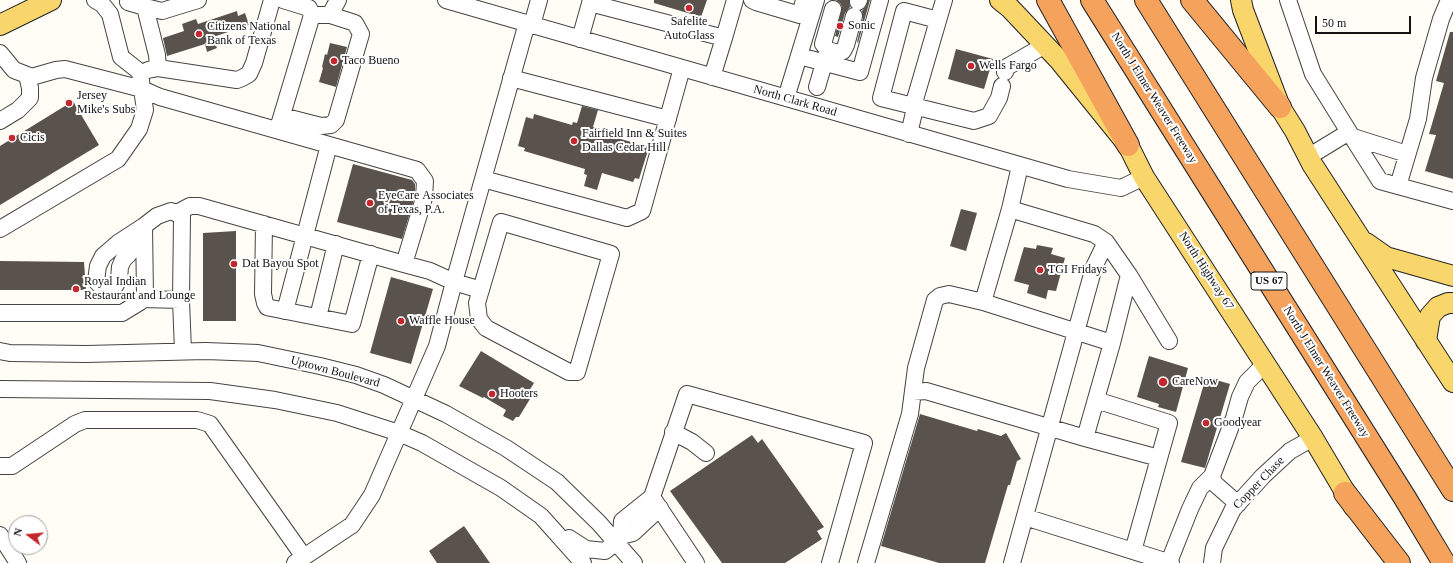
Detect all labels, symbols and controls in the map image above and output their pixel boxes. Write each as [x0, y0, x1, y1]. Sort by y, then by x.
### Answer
marker: Safelite AutoGlass [684, 3, 694, 13]
scale bar [1317, 8, 1413, 34]
place label: Safelite AutoGlass [664, 15, 714, 43]
text: 50 m [1322, 16, 1346, 30]
place label: Sonic [848, 19, 875, 33]
place label: Citizens National Bank of Texas [207, 20, 291, 48]
marker: Sonic [835, 21, 845, 31]
marker: Citizens National Bank of Texas [194, 29, 204, 39]
street label: North J Elmer Weaver Freeway [1108, 30, 1200, 166]
place label: Taco Bueno [342, 54, 399, 68]
marker: Taco Bueno [329, 56, 339, 66]
place label: Wells Fargo [979, 59, 1037, 73]
marker: Wells Fargo [966, 61, 976, 71]
street label: North Clark Road [752, 82, 838, 120]
place label: Jersey Mike's Subs [77, 89, 136, 117]
marker: Jersey Mike's Subs [64, 98, 74, 108]
place label: Fairfield Inn & Suites Dallas Cedar Hill [582, 127, 687, 155]
place label: Cicis [20, 131, 45, 145]
marker: Cicis [7, 133, 17, 143]
marker: Fairfield Inn & Suites Dallas Cedar Hill [569, 136, 579, 146]
place label: EyeCare Associates of Texas, P.A. [378, 189, 474, 217]
marker: EyeCare Associates of Texas, P.A. [365, 198, 375, 208]
street label: North Highway 67 [1175, 229, 1237, 313]
place label: Dat Bayou Spot [242, 257, 319, 271]
marker: Dat Bayou Spot [229, 259, 239, 269]
place label: TGI Fridays [1048, 263, 1107, 277]
marker: TGI Fridays [1035, 265, 1045, 275]
road number: US 67 [1251, 272, 1287, 290]
place label: Royal Indian Restaurant and Lounge [84, 275, 195, 303]
marker: Royal Indian Restaurant and Lounge [71, 284, 81, 294]
street label: North J Elmer Weaver Freeway [1280, 304, 1372, 440]
place label: Waffle House [409, 314, 475, 328]
marker: Waffle House [396, 316, 406, 326]
street label: Uptown Boulevard [289, 353, 381, 391]
place label: CareNow [1172, 375, 1218, 389]
marker: CareNow [1157, 376, 1169, 388]
place label: Hooters [500, 387, 538, 401]
marker: Hooters [487, 389, 497, 399]
place label: Goodyear [1214, 416, 1261, 430]
marker: Goodyear [1201, 418, 1211, 428]
street label: Copper Chase [1230, 454, 1288, 512]
north arrow [8, 515, 48, 555]
text: N [11, 526, 24, 537]

